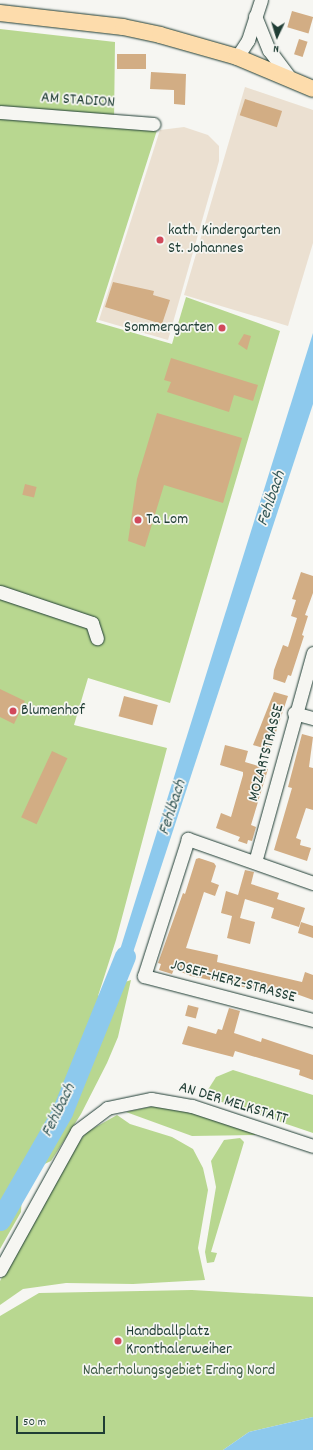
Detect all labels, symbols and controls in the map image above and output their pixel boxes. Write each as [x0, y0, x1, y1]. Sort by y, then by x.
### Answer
north arrow [257, 16, 297, 56]
text: N [273, 40, 279, 56]
street label: AM STADION [40, 89, 116, 113]
place label: kath. Kindergarten St. Johannes [168, 221, 281, 259]
marker: kath. Kindergarten St. Johannes [155, 235, 165, 245]
place label: Sommergarten [124, 318, 214, 338]
marker: Sommergarten [217, 323, 227, 333]
water label: Fehlbach [254, 469, 292, 529]
place label: Ta Lom [146, 510, 188, 530]
marker: Ta Lom [133, 515, 143, 525]
place label: Blumenhof [21, 701, 85, 721]
street label: MOZARTSTRASSE [245, 702, 289, 804]
marker: Blumenhof [8, 706, 18, 716]
water label: Fehlbach [156, 778, 192, 838]
street label: JOSEF-HERZ-STRASSE [168, 956, 298, 1008]
street label: AN DER MELKSTATT [176, 1078, 290, 1130]
water label: Fehlbach [38, 1081, 82, 1141]
place label: Handballplatz Kronthalerweiher [126, 1322, 232, 1360]
marker: Handballplatz Kronthalerweiher [113, 1336, 123, 1346]
park label: Naherholungsgebiet Erding Nord [83, 1361, 275, 1381]
scale bar [18, 1408, 107, 1434]
text: 50 m [23, 1414, 46, 1431]

